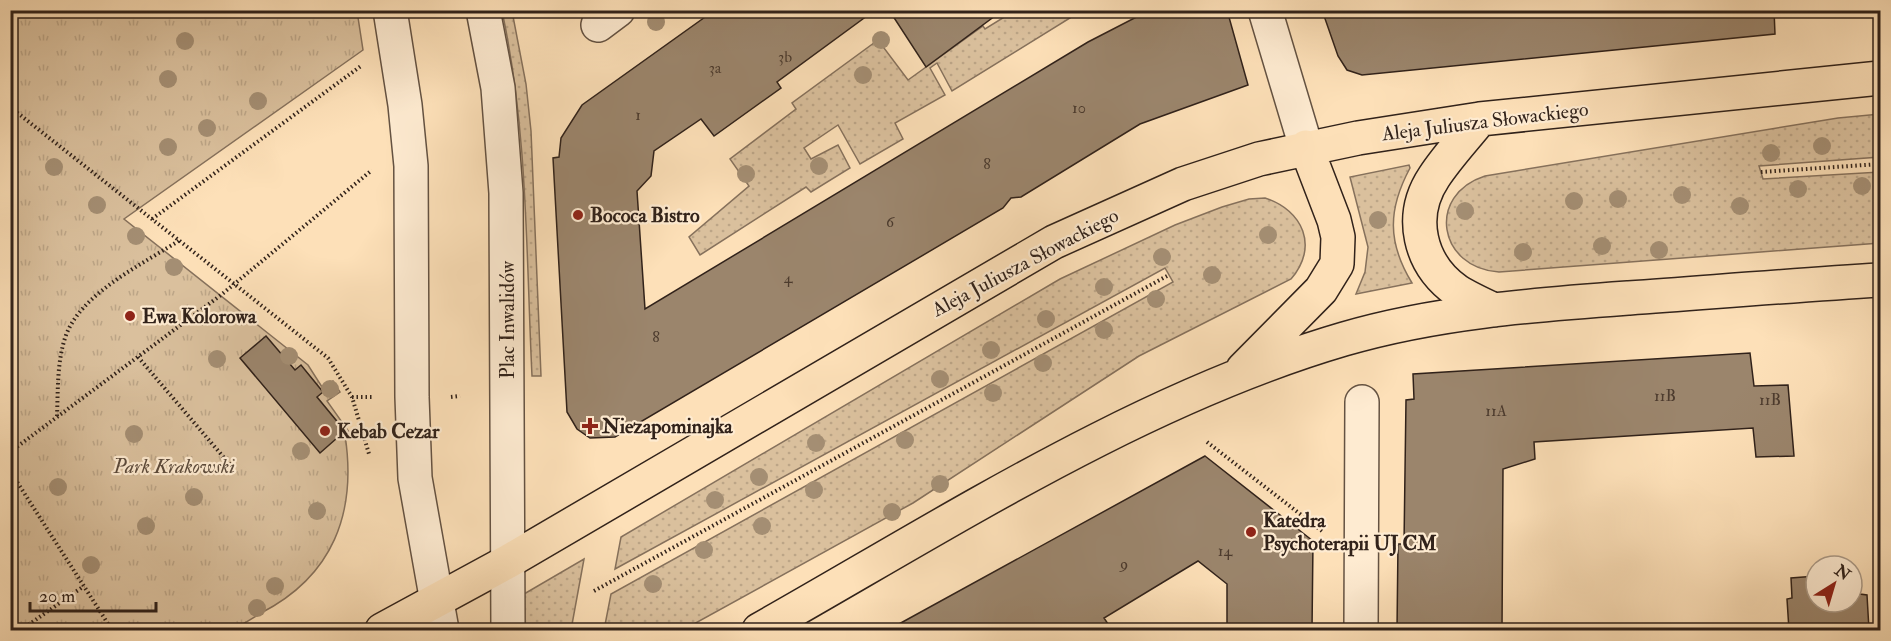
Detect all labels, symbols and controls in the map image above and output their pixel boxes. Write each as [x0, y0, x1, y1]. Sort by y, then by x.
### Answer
house number: 3b [778, 47, 792, 67]
house number: 3a [709, 58, 722, 78]
street label: Aleja Juliusza Słowackiego [1379, 96, 1590, 147]
house number: 10 [1072, 98, 1086, 118]
house number: 1 [635, 105, 641, 125]
house number: 8 [983, 154, 991, 174]
place label: Bococa Bistro [590, 203, 700, 228]
street label: Aleja Juliusza Słowackiego [927, 203, 1123, 323]
marker: Bococa Bistro [571, 208, 585, 222]
house number: 6 [886, 212, 895, 232]
street label: Plac Inwalidów [495, 260, 520, 379]
house number: 4 [784, 268, 794, 288]
place label: Ewa Kolorowa [142, 304, 257, 329]
marker: Ewa Kolorowa [123, 309, 137, 323]
house number: 8 [652, 327, 660, 347]
house number: 11B [1654, 386, 1676, 406]
house number: 11B [1759, 390, 1781, 410]
house number: 11A [1485, 401, 1507, 421]
place label: Niezapominajka [601, 414, 733, 440]
place label: Kebab Cezar [337, 419, 440, 444]
marker: Niezapominajka [583, 419, 597, 433]
marker: Kebab Cezar [318, 424, 332, 438]
park label: Park Krakowski [112, 454, 235, 479]
place label: Katedra Psychoterapii UJ CM [1263, 508, 1437, 557]
marker: Katedra Psychoterapii UJ CM [1244, 525, 1258, 539]
house number: 14 [1218, 541, 1234, 561]
house number: 9 [1119, 554, 1128, 574]
north arrow [1804, 554, 1864, 614]
text: N [1830, 560, 1855, 586]
scale bar [30, 575, 156, 613]
text: 20 m [39, 585, 75, 608]

